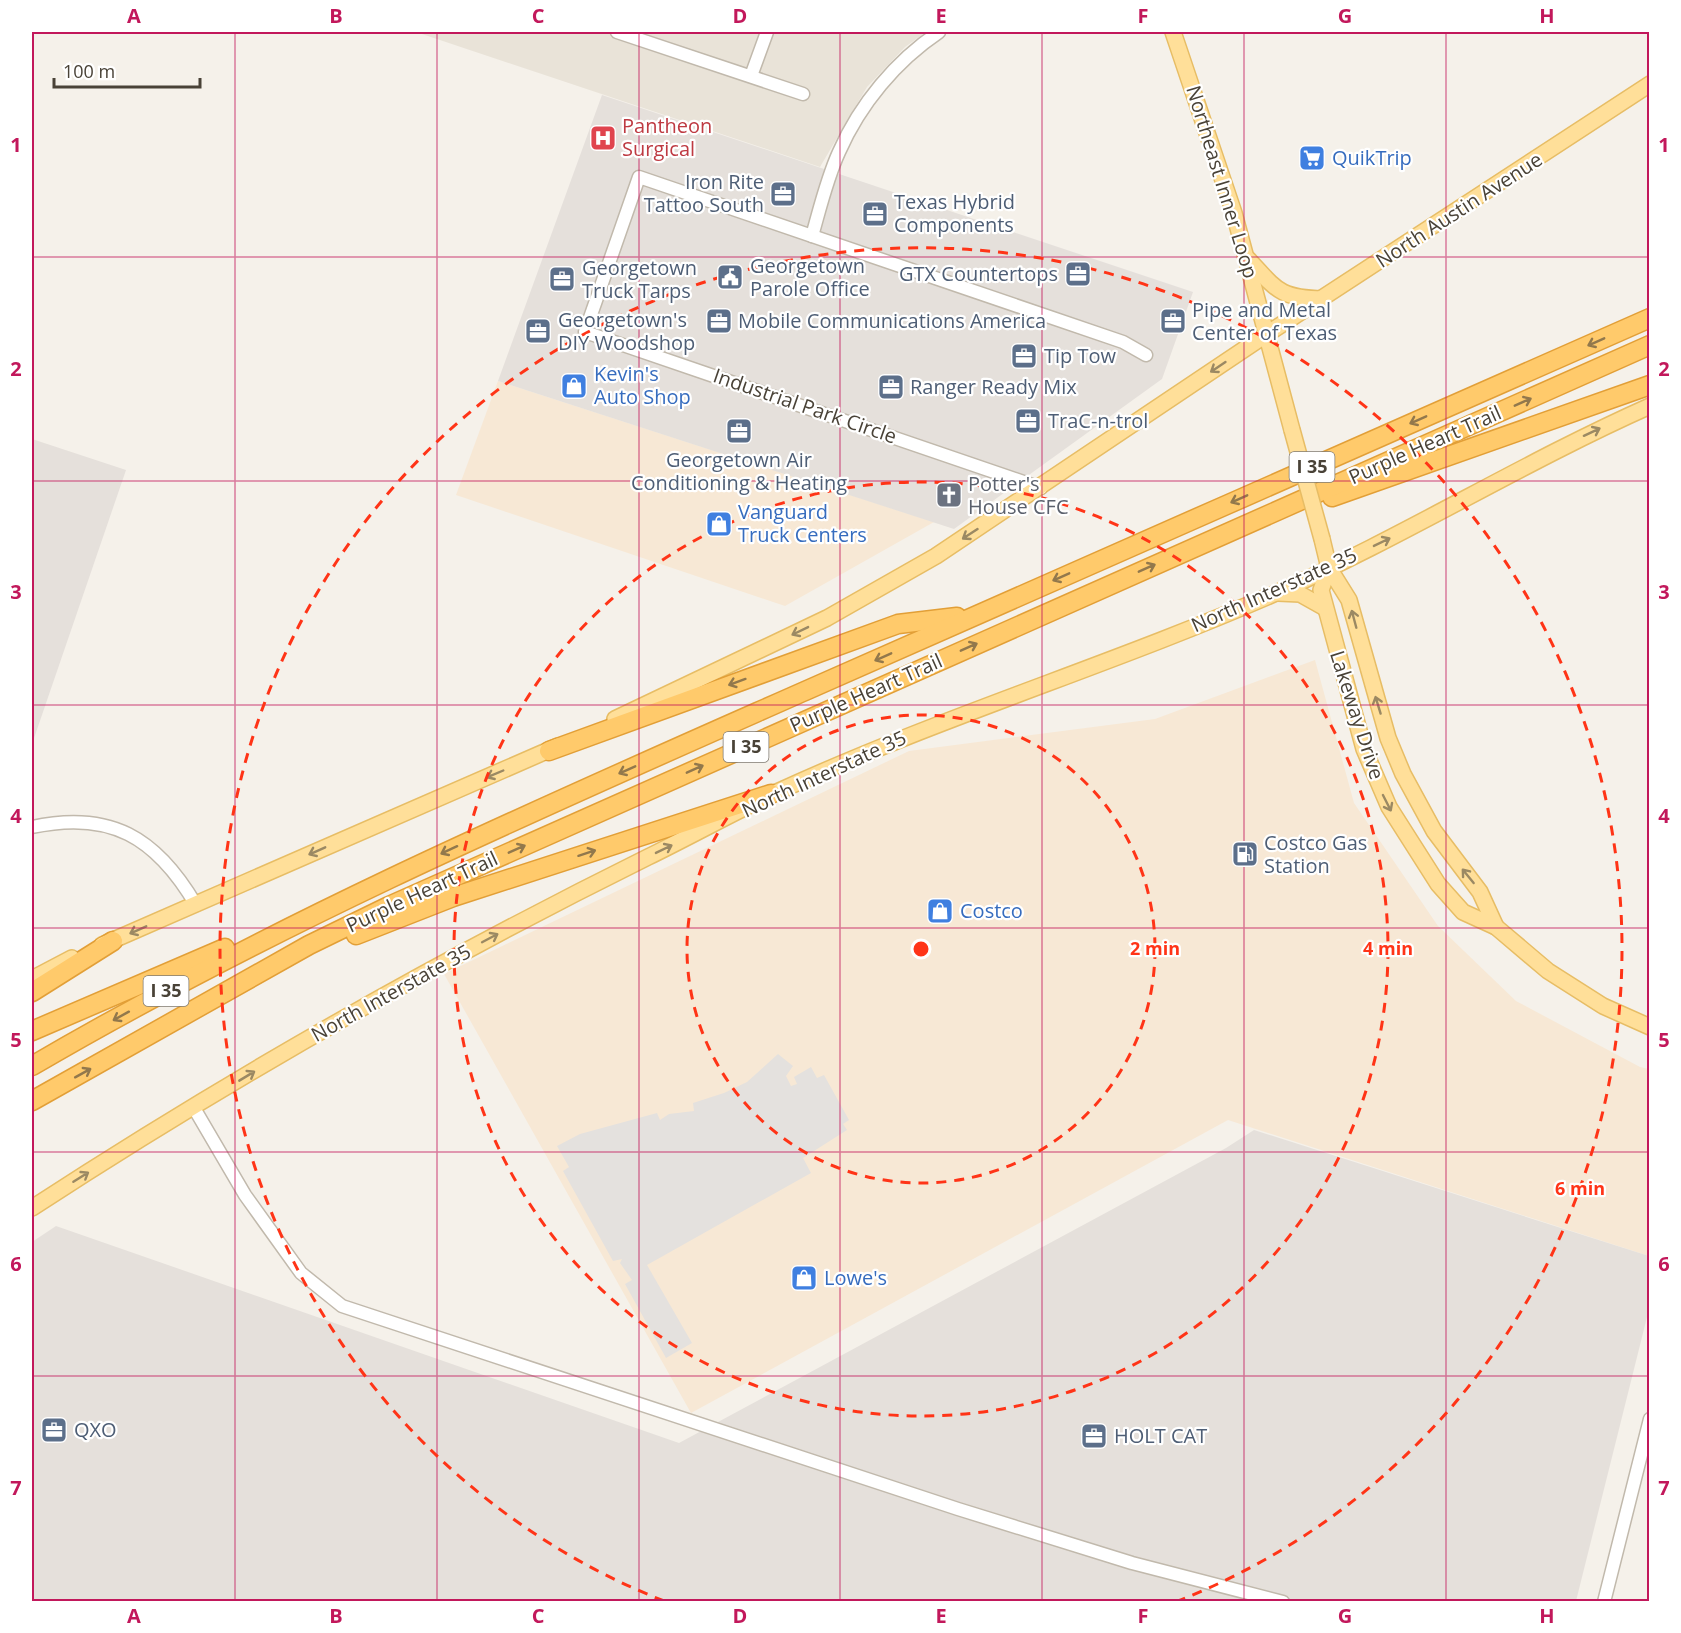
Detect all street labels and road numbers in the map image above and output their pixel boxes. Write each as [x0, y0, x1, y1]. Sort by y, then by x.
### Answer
street label: Northeast Inner Loop [1180, 82, 1265, 282]
street label: North Austin Avenue [1370, 146, 1547, 274]
street label: Industrial Park Circle [710, 361, 900, 450]
street label: Purple Heart Trail [1344, 399, 1505, 490]
road number: I 35 [1290, 452, 1334, 482]
street label: North Interstate 35 [1187, 541, 1361, 638]
street label: Purple Heart Trail [785, 647, 946, 738]
street label: Lakeway Drive [1324, 647, 1391, 783]
street label: North Interstate 35 [737, 724, 910, 823]
road number: I 35 [724, 732, 768, 762]
street label: Purple Heart Trail [342, 845, 502, 938]
street label: North Interstate 35 [306, 938, 475, 1048]
road number: I 35 [144, 976, 188, 1006]

